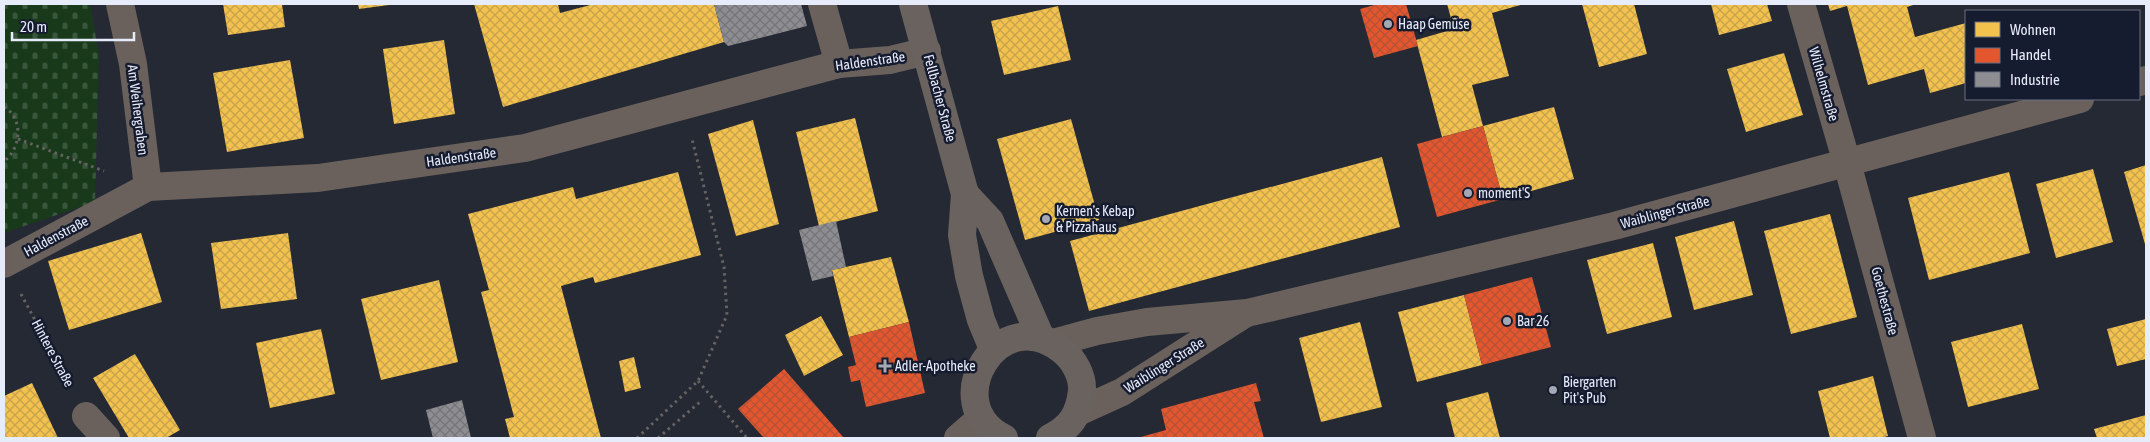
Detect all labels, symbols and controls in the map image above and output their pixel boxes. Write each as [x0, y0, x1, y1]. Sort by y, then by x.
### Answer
scale bar [12, 10, 135, 42]
legend [1965, 10, 2140, 100]
place label: Haap Gemüse [1398, 16, 1470, 32]
text: 20 m [20, 18, 47, 35]
marker: Haap Gemüse [1382, 18, 1394, 30]
text: Wohnen [2010, 21, 2056, 38]
street label: Wilhelmstraße [1806, 45, 1842, 123]
text: Handel [2010, 46, 2051, 63]
street label: Haldenstraße [834, 48, 906, 74]
street label: Fellbacher Straße [921, 53, 959, 143]
street label: Am Weihergraben [125, 64, 151, 156]
text: Industrie [2010, 71, 2060, 88]
street label: Haldenstraße [425, 144, 497, 170]
place label: moment'S [1478, 185, 1530, 201]
marker: moment'S [1462, 187, 1474, 199]
street label: Waiblinger Straße [1619, 192, 1711, 232]
place label: Kernen's Kebap & Pizzahaus [1056, 203, 1135, 235]
street label: Haldenstraße [21, 212, 91, 260]
marker: Kernen's Kebap & Pizzahaus [1040, 213, 1052, 225]
street label: Goethestraße [1868, 265, 1902, 337]
place label: Bar 26 [1517, 313, 1550, 329]
marker: Bar 26 [1501, 315, 1513, 327]
street label: Hintere Straße [29, 317, 77, 389]
street label: Waiblinger Straße [1121, 334, 1207, 396]
place label: Adler-Apotheke [895, 358, 976, 374]
marker: Adler-Apotheke [879, 360, 891, 372]
place label: Biergarten Pit's Pub [1563, 374, 1616, 406]
marker: Biergarten Pit's Pub [1547, 384, 1559, 396]

